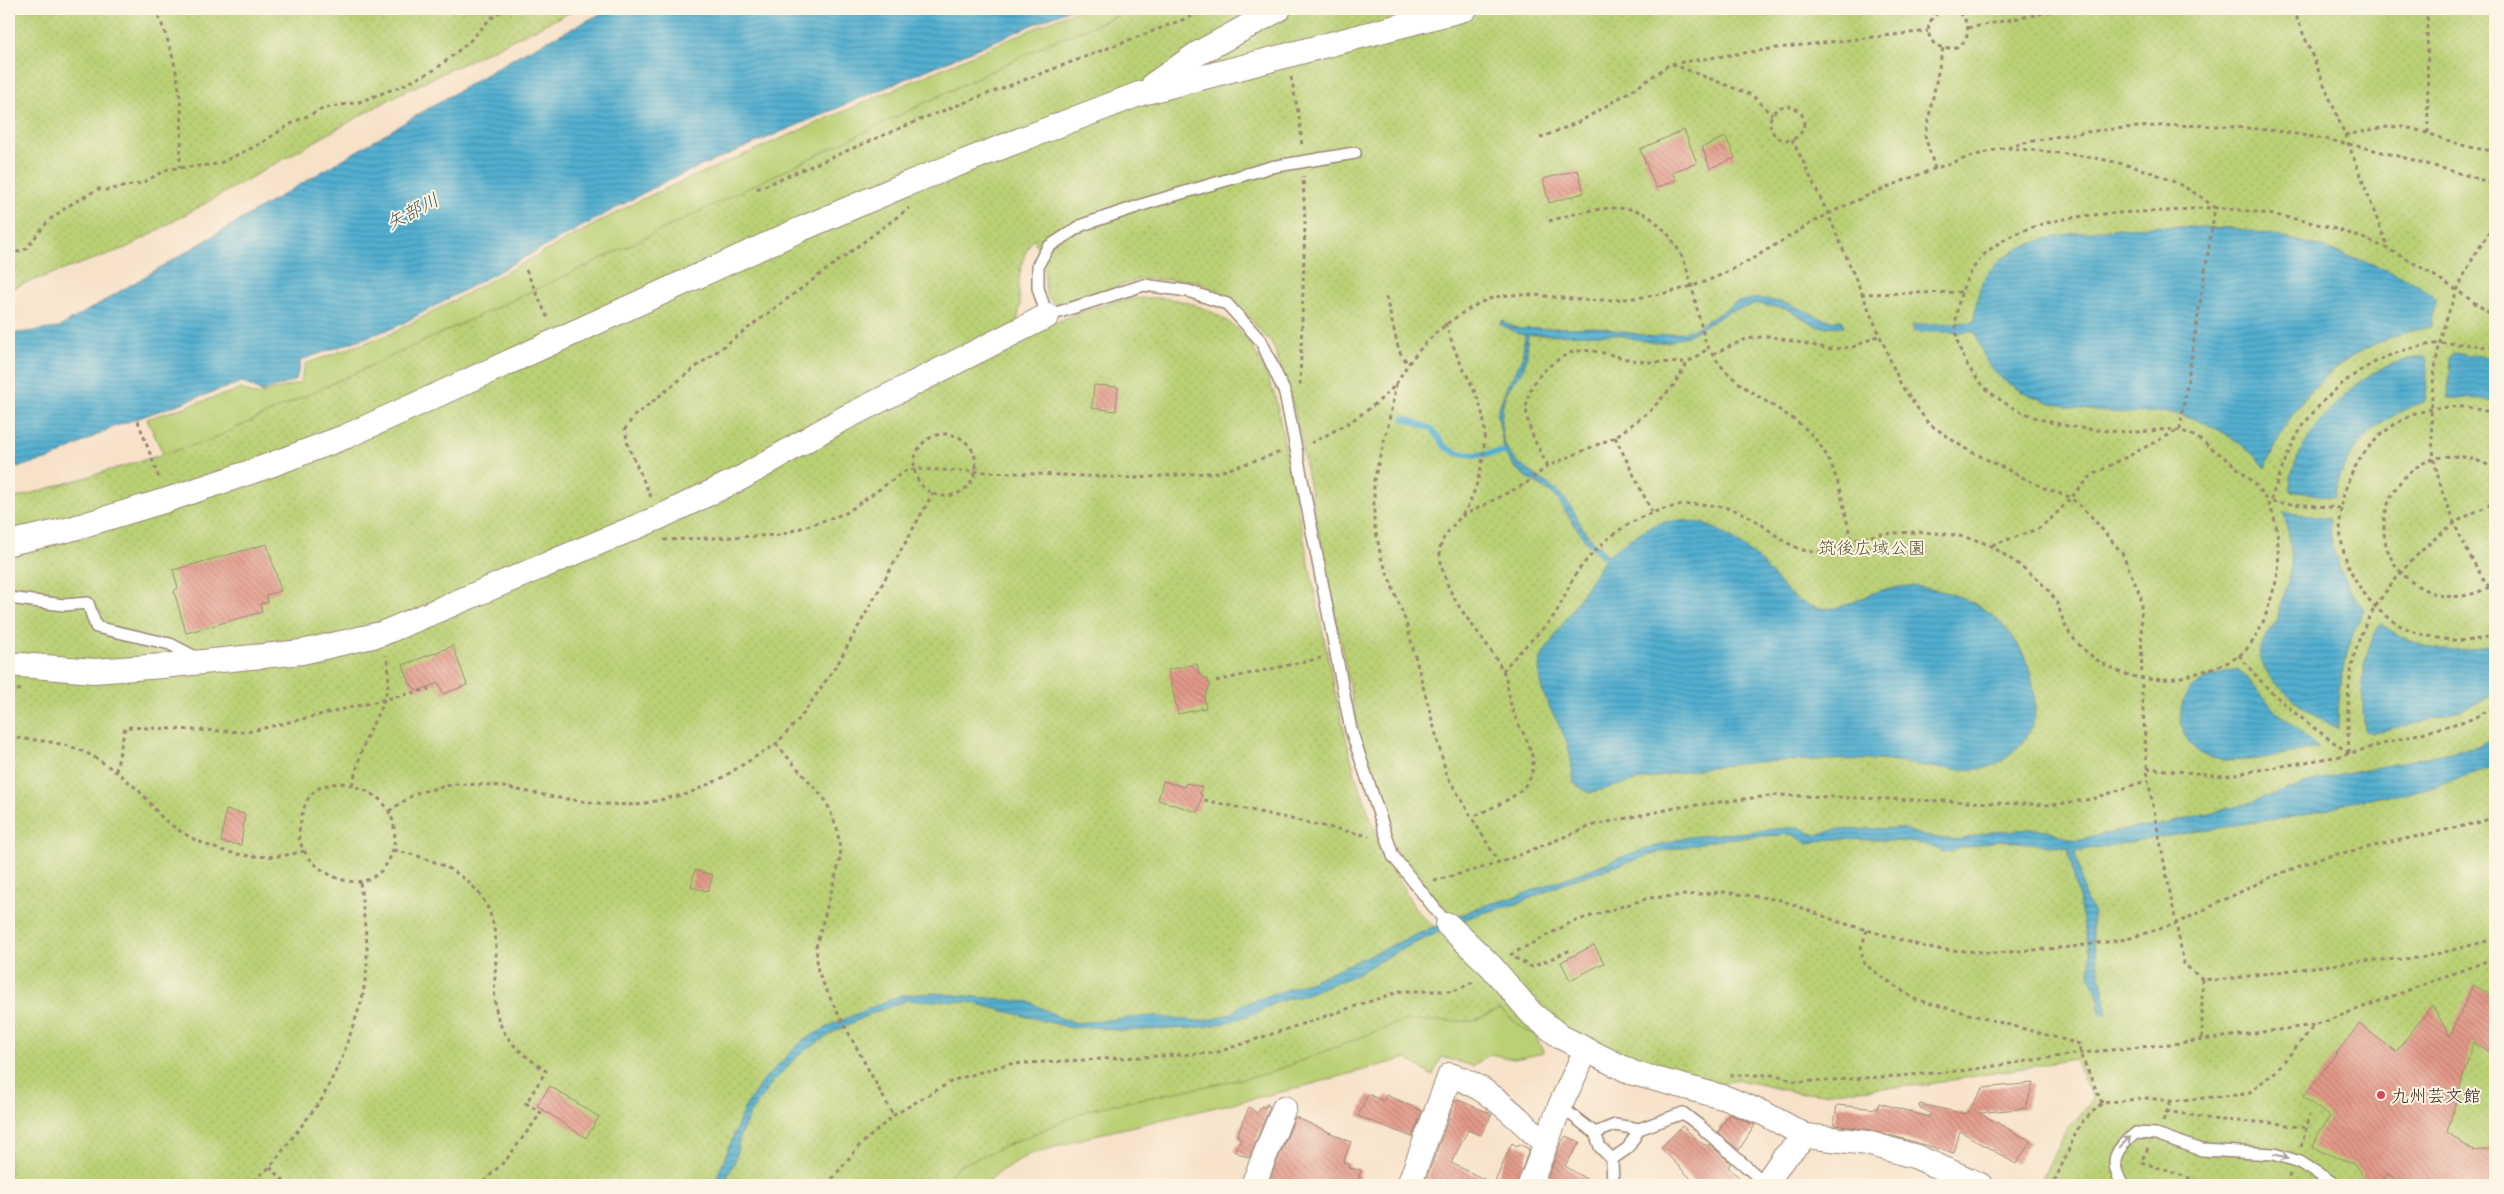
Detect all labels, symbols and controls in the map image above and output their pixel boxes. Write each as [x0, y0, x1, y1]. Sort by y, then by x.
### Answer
water label: 矢部川 [381, 186, 443, 236]
park label: 筑後広域公園 [1818, 535, 1926, 560]
place label: 九州芸文館 [2391, 1083, 2481, 1108]
marker: 九州芸文館 [2375, 1089, 2387, 1101]
one-way arrow [2119, 1136, 2131, 1148]
one-way arrow [2272, 1152, 2288, 1161]

